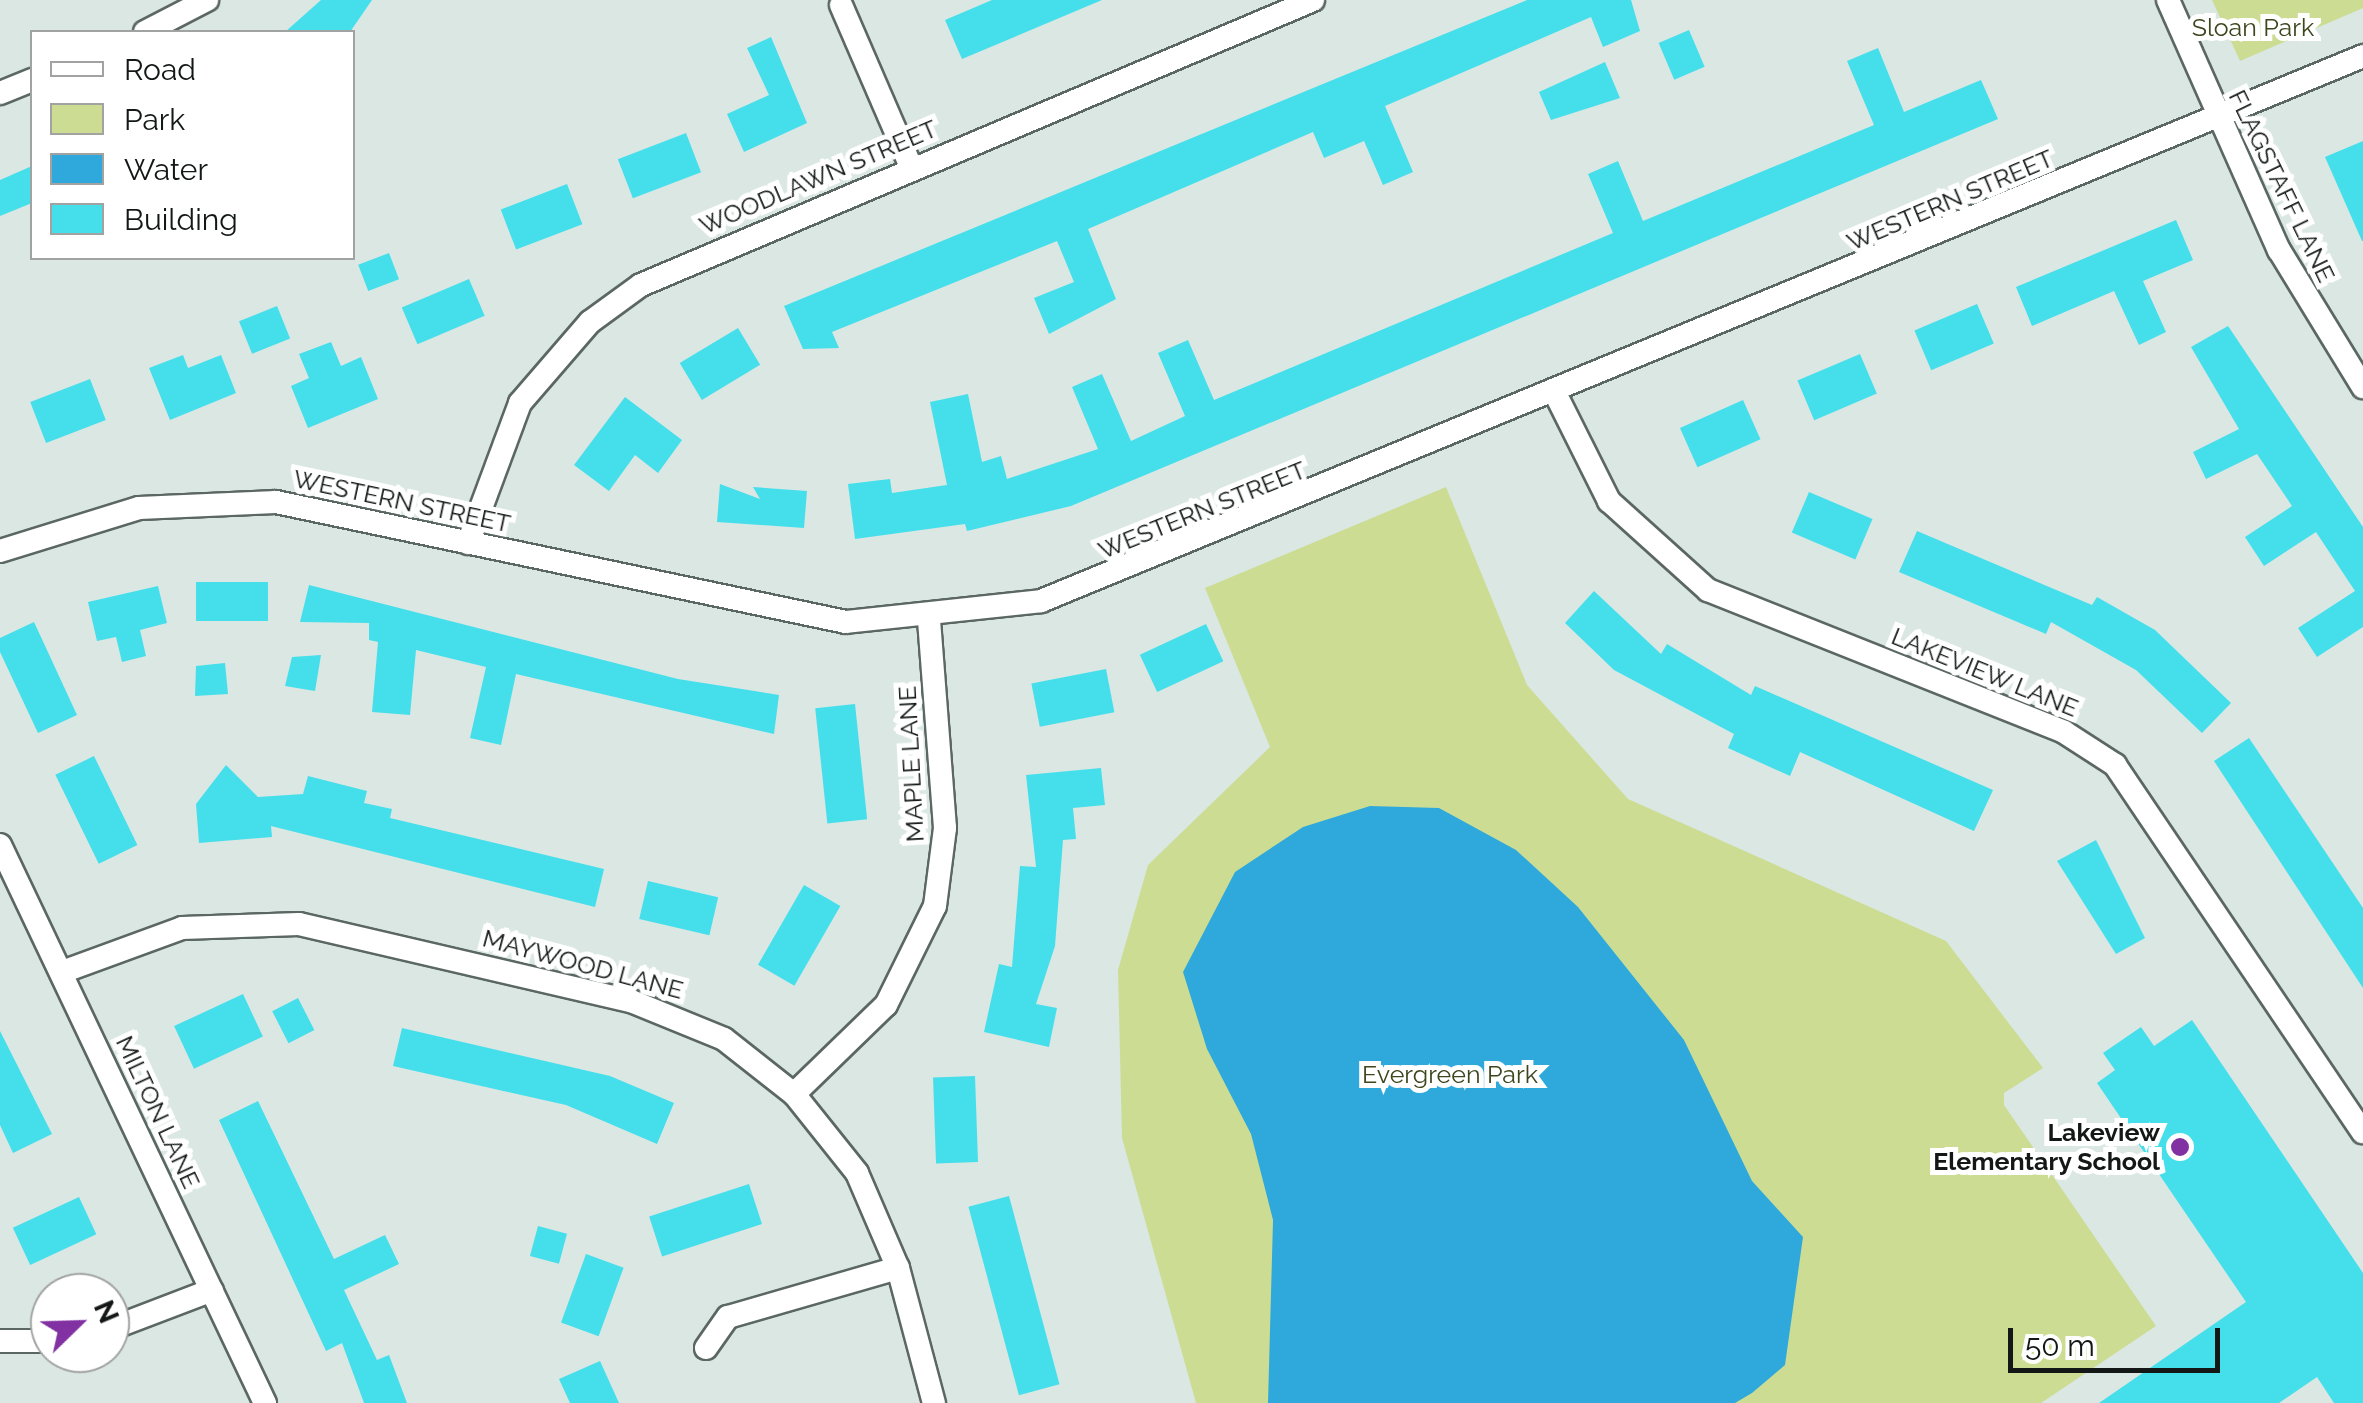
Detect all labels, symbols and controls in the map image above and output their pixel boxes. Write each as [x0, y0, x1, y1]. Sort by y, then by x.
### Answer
park label: Sloan Park [2192, 12, 2314, 42]
legend [30, 30, 355, 260]
text: Road [124, 52, 196, 87]
street label: FLAGSTAFF LANE [2222, 85, 2342, 287]
text: Park [124, 102, 185, 137]
street label: WOODLAWN STREET [695, 113, 941, 241]
street label: WESTERN STREET [1842, 143, 2058, 257]
text: Water [124, 152, 208, 187]
text: Building [124, 202, 238, 237]
street label: WESTERN STREET [1094, 455, 1310, 565]
street label: WESTERN STREET [291, 463, 513, 539]
street label: LAKEVIEW LANE [1887, 621, 2083, 723]
street label: MAPLE LANE [892, 685, 930, 843]
street label: MAYWOOD LANE [479, 923, 687, 1005]
street label: MILTON LANE [110, 1031, 206, 1193]
park label: Evergreen Park [1362, 1059, 1538, 1089]
place label: Lakeview Elementary School [1933, 1118, 2160, 1177]
marker: Lakeview Elementary School [2169, 1136, 2191, 1158]
north arrow [30, 1273, 130, 1373]
text: N [87, 1296, 126, 1328]
scale bar [2013, 1308, 2226, 1370]
text: 50 m [2025, 1328, 2095, 1363]

